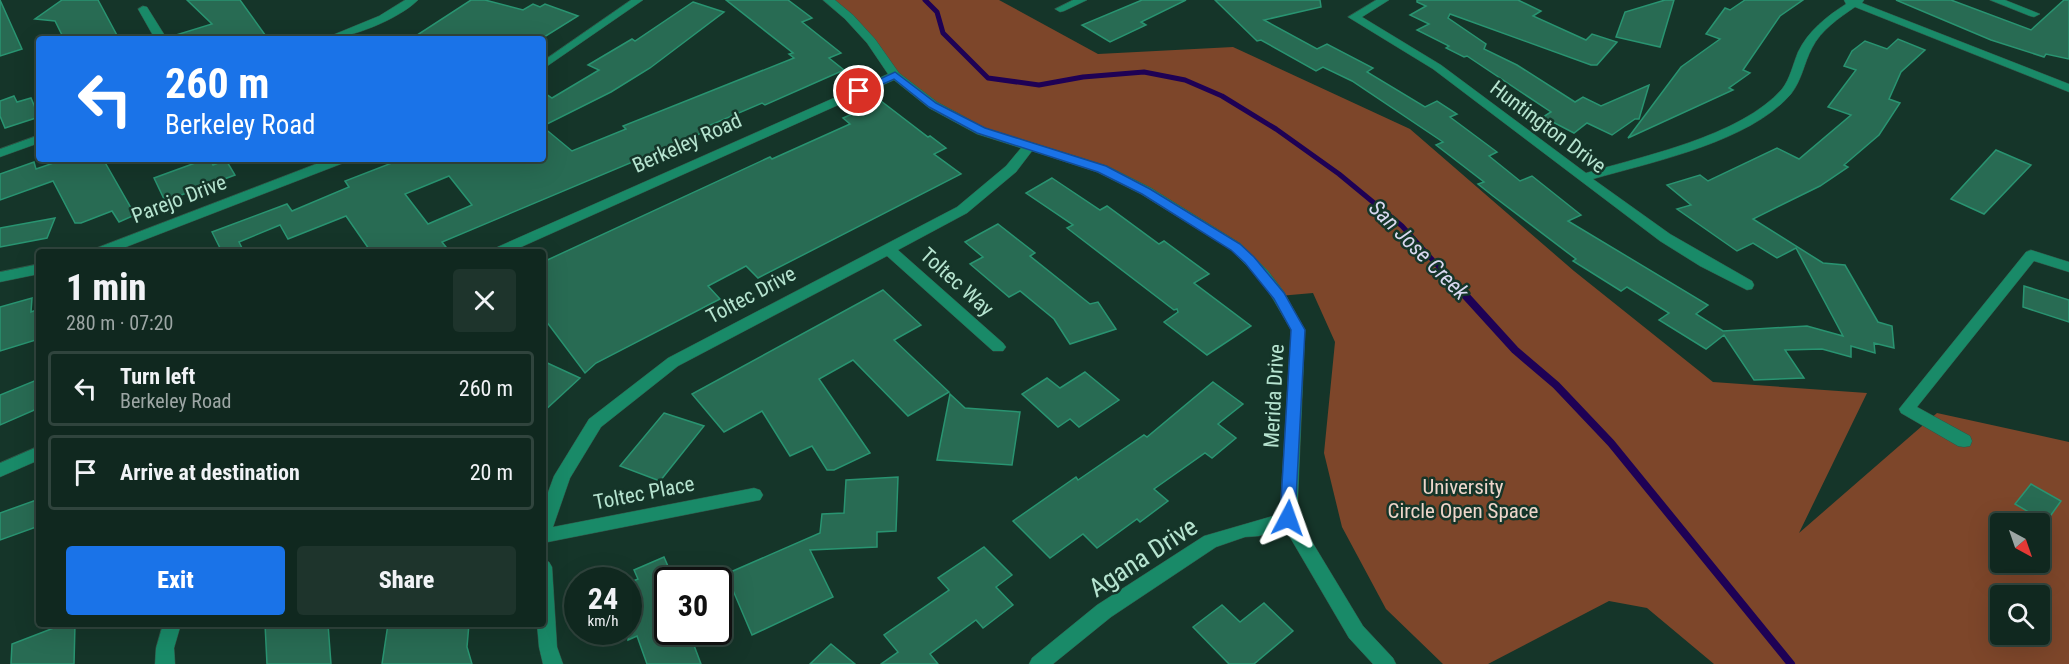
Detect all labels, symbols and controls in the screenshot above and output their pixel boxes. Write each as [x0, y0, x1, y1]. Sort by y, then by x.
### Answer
text: 260 m [165, 59, 270, 108]
icon: left [66, 60, 144, 138]
pin [833, 65, 884, 116]
icon: arrive [842, 74, 875, 107]
street label: Huntington Drive [1486, 76, 1611, 178]
street label: Berkeley Road [629, 108, 745, 178]
text: Berkeley Road [165, 109, 316, 141]
street label: Parejo Drive [128, 170, 230, 228]
water label: San Jose Creek [1364, 195, 1474, 305]
street label: Toltec Way [915, 243, 999, 321]
street label: Toltec Drive [702, 261, 800, 329]
text: 1 min [66, 267, 146, 309]
button: close [453, 269, 516, 332]
text: 280 m · 07:20 [66, 311, 173, 335]
street label: Merida Drive [1259, 343, 1289, 449]
text: Turn left [120, 364, 195, 389]
icon: left [69, 372, 102, 405]
text: 260 m [459, 376, 513, 401]
text: Berkeley Road [120, 389, 232, 413]
icon: arrive [69, 456, 102, 489]
text: Arrive at destination [120, 460, 300, 485]
text: 20 m [470, 460, 513, 485]
street label: Toltec Place [592, 471, 696, 515]
park label: University Circle Open Space [1388, 475, 1539, 523]
position arrow [1256, 486, 1320, 550]
street label: Agana Drive [1083, 511, 1203, 603]
north arrow [1990, 513, 2050, 573]
map controls [1990, 513, 2050, 645]
button: Exit [66, 546, 285, 615]
button: Share [297, 546, 516, 615]
speed limit sign: 30 [654, 567, 732, 645]
text: 24 [588, 581, 618, 616]
button: search [1990, 585, 2050, 645]
text: km/h [588, 612, 618, 630]

